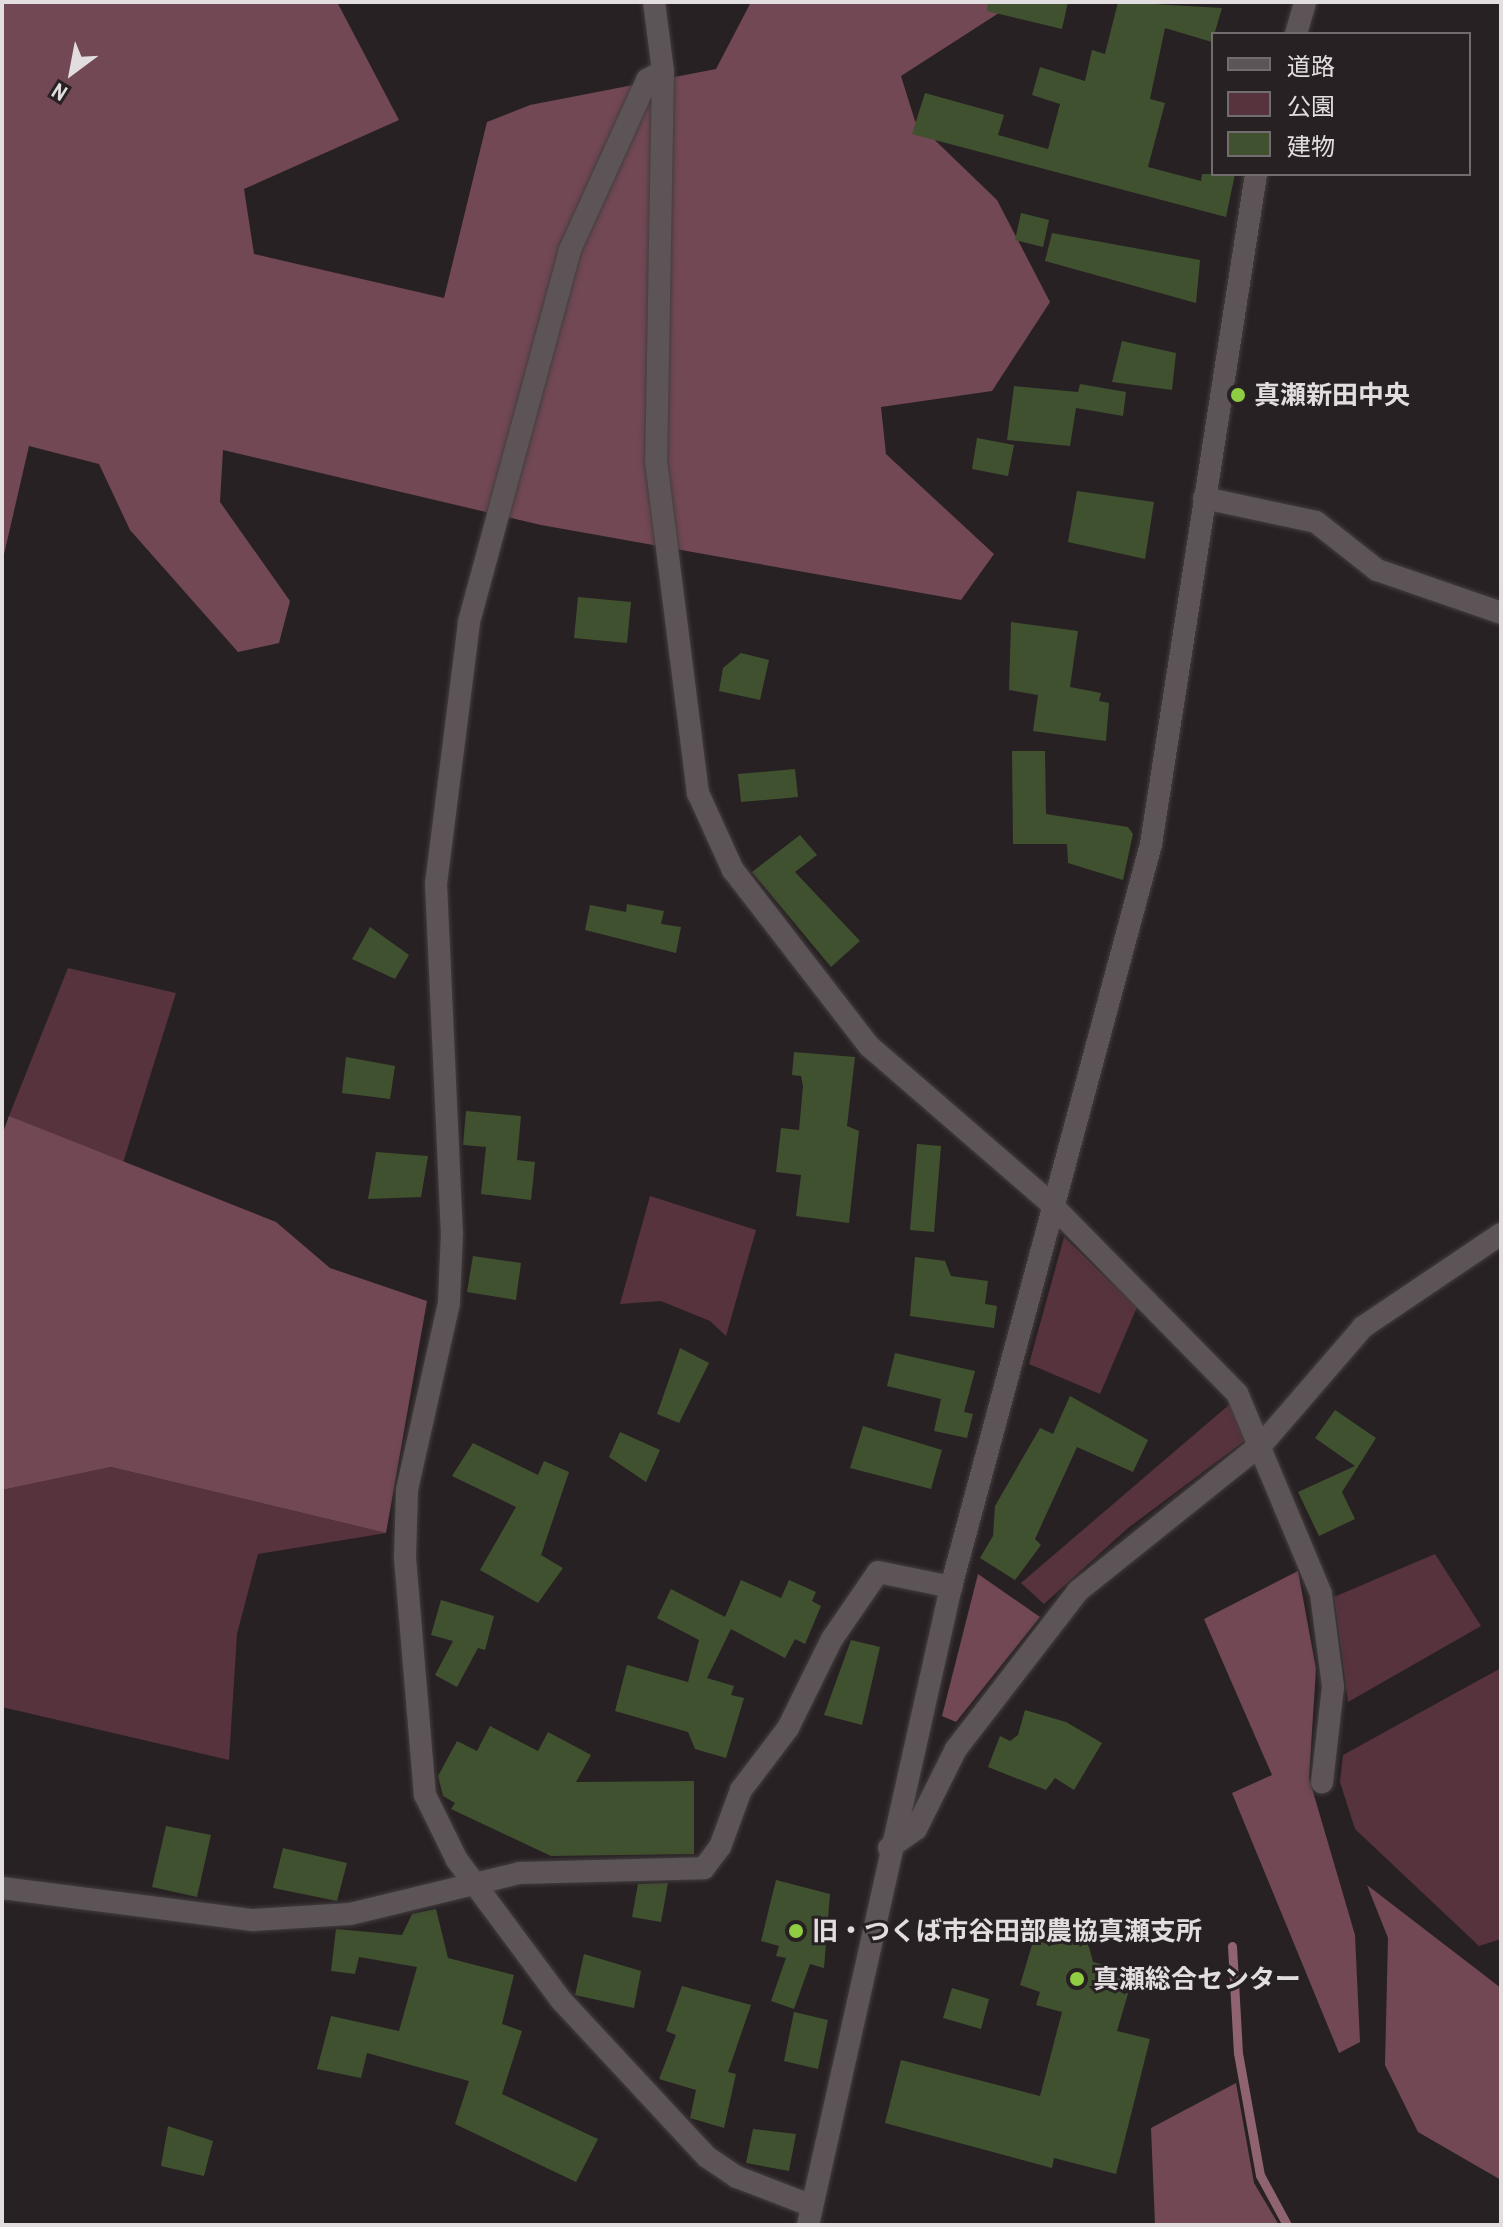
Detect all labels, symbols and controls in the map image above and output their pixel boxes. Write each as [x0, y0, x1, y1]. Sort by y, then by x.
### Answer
north arrow [32, 32, 112, 112]
legend [1211, 32, 1471, 176]
text: 道路 [1287, 50, 1335, 82]
text: N [46, 76, 73, 109]
text: 公園 [1287, 90, 1335, 122]
text: 建物 [1287, 130, 1335, 162]
place label: 真瀬新田中央 [1254, 379, 1410, 411]
marker: 真瀬新田中央 [1229, 386, 1247, 404]
place label: 旧・つくば市谷田部農協真瀬支所 [812, 1915, 1202, 1947]
marker: 旧・つくば市谷田部農協真瀬支所 [787, 1922, 805, 1940]
place label: 真瀬総合センター [1093, 1963, 1301, 1995]
marker: 真瀬総合センター [1068, 1970, 1086, 1988]

